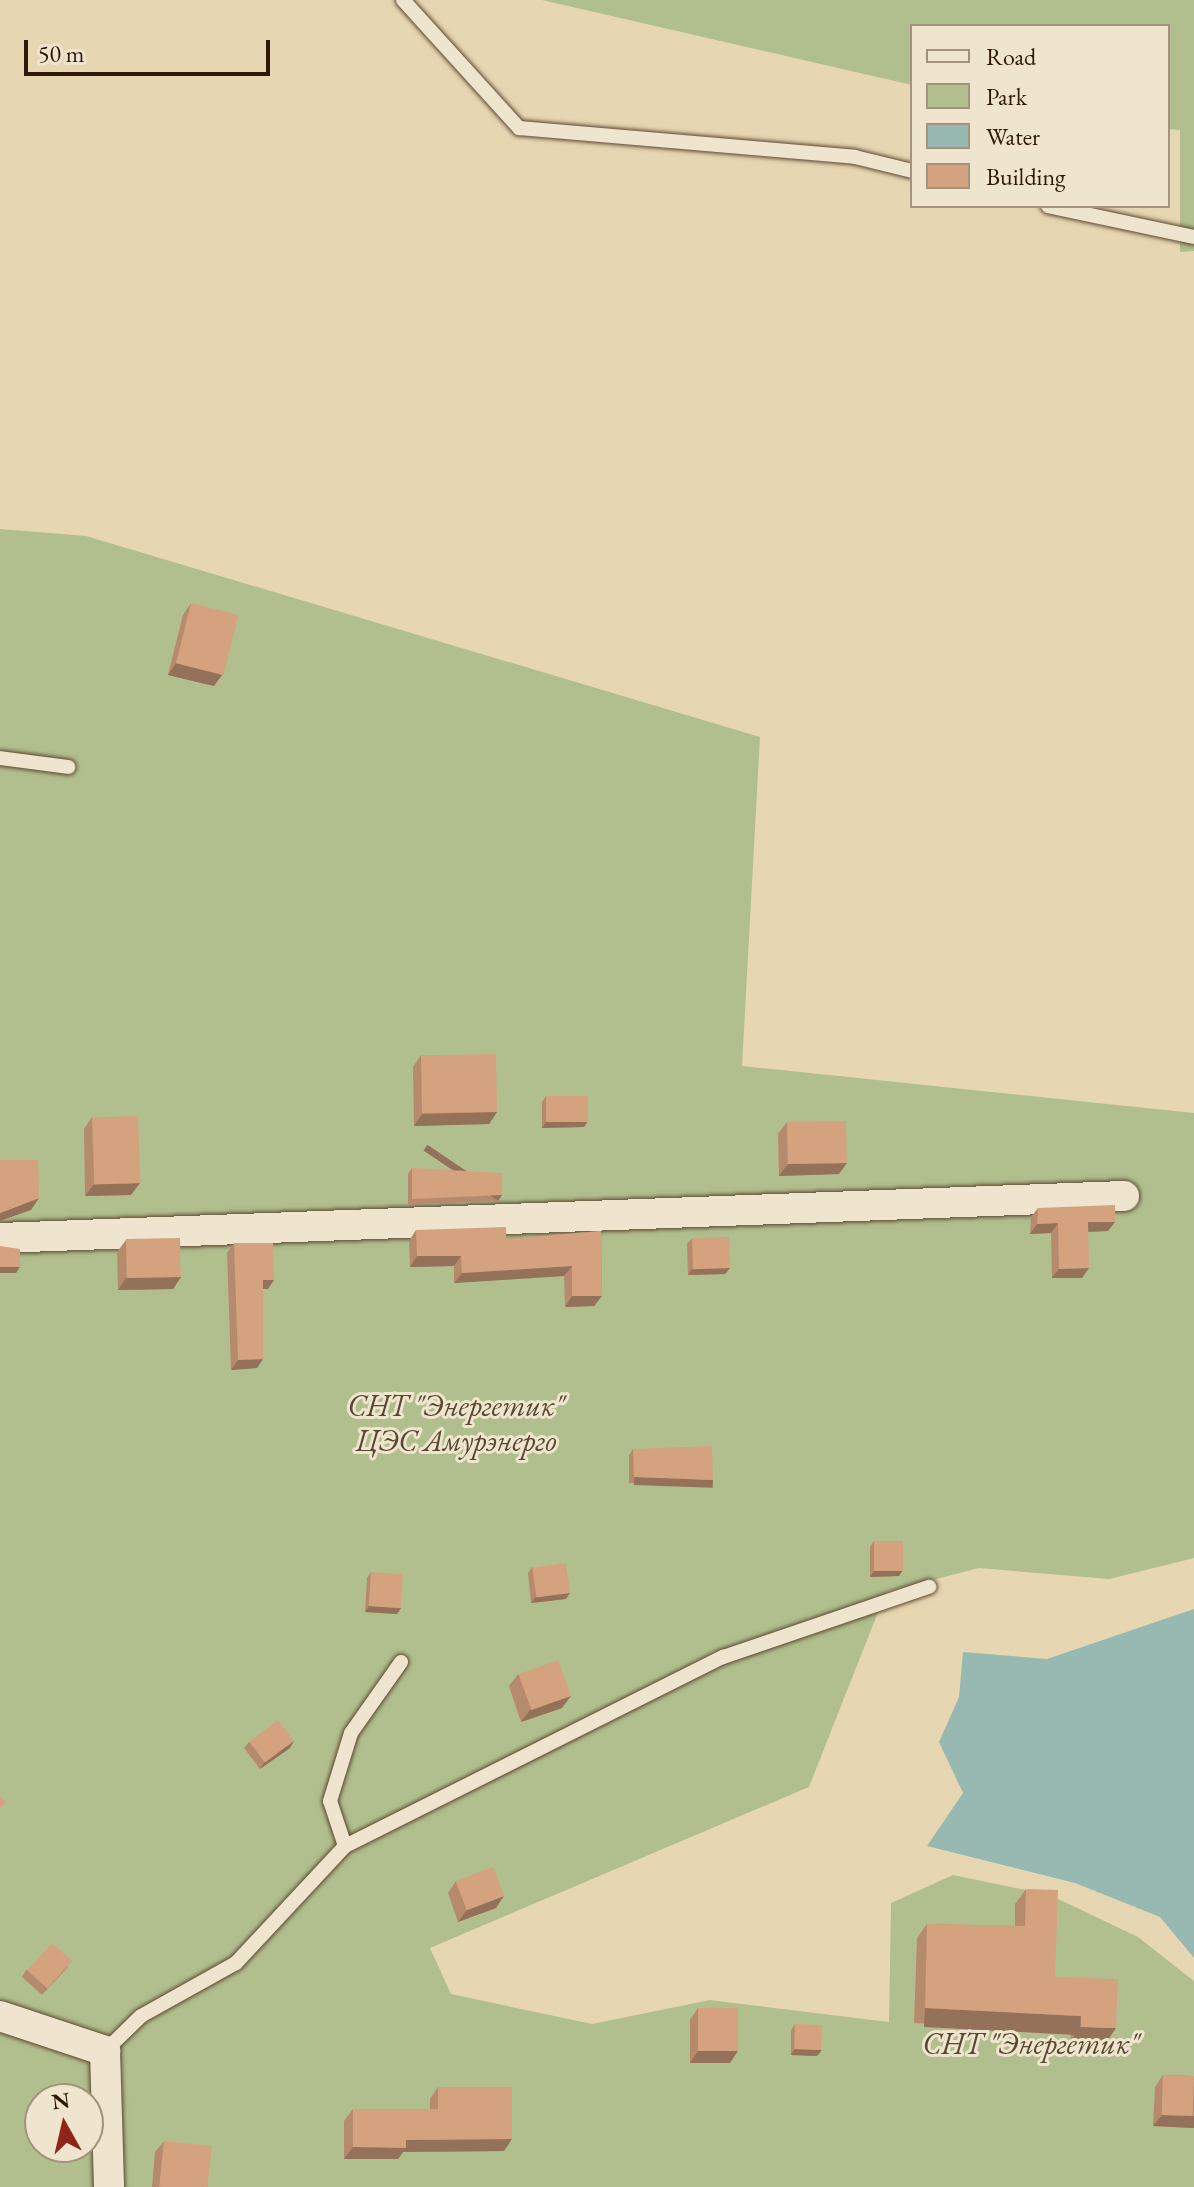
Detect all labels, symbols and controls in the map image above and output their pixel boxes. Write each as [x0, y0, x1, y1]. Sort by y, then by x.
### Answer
scale bar [28, 24, 274, 74]
legend [910, 24, 1170, 208]
text: 50 m [38, 38, 85, 69]
text: Road [986, 41, 1036, 72]
text: Park [986, 81, 1027, 112]
text: Water [986, 121, 1040, 152]
text: Building [986, 161, 1066, 192]
park label: СНТ "Энергетик" ЦЭС Амурэнерго [348, 1388, 564, 1458]
park label: СНТ "Энергетик" [923, 2026, 1139, 2062]
north arrow [24, 2083, 104, 2163]
text: N [50, 2085, 72, 2116]

